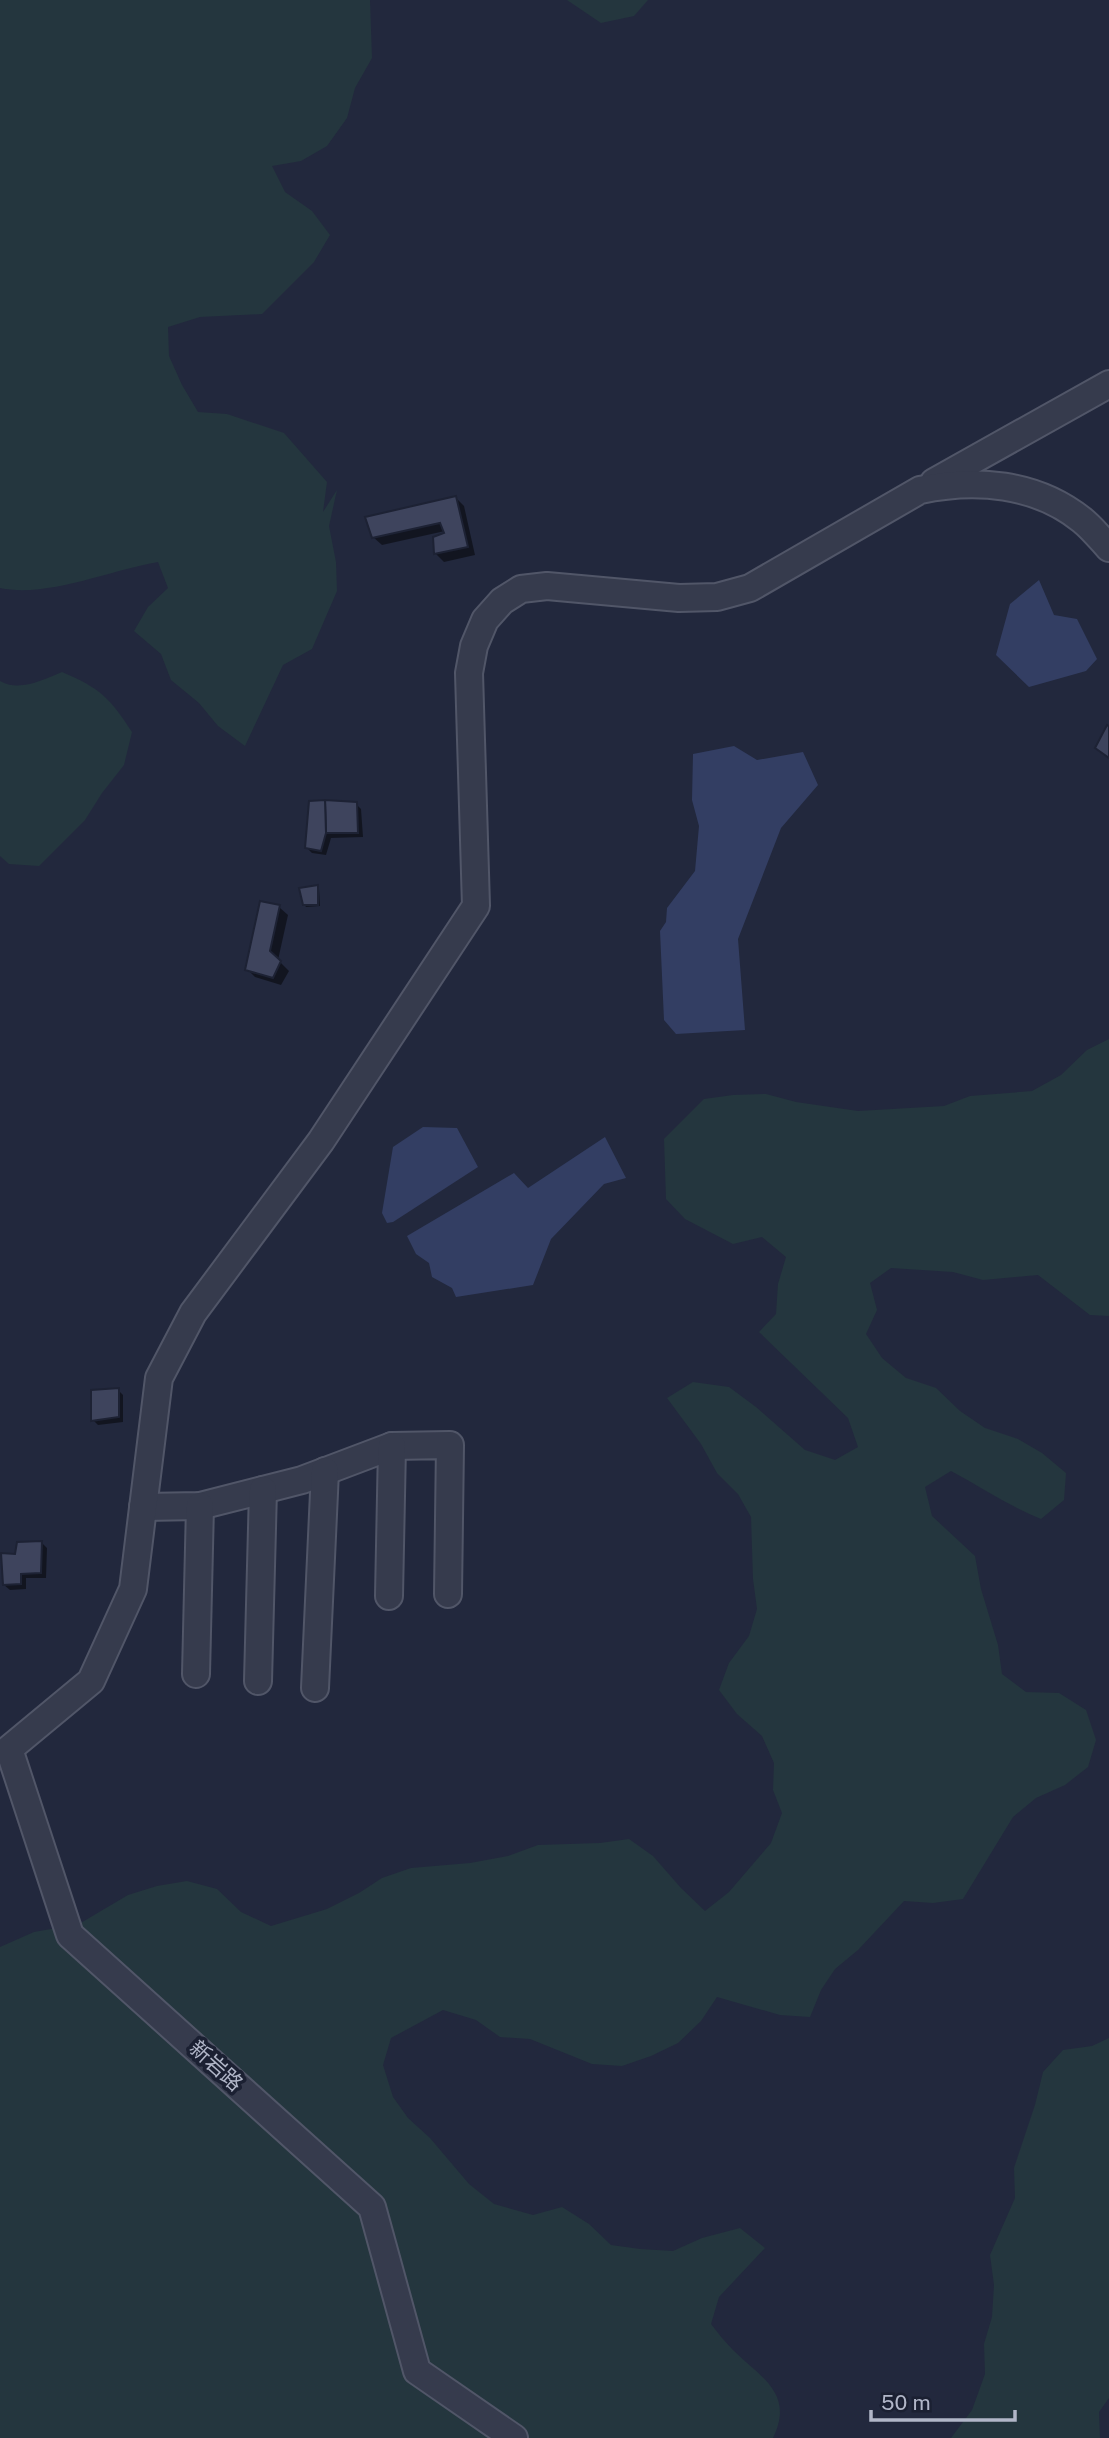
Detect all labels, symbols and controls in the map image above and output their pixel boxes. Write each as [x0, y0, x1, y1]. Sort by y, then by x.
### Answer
street label: 新岩路 [185, 2035, 248, 2096]
scale bar [871, 2378, 1014, 2422]
text: 50 m [881, 2390, 931, 2415]

